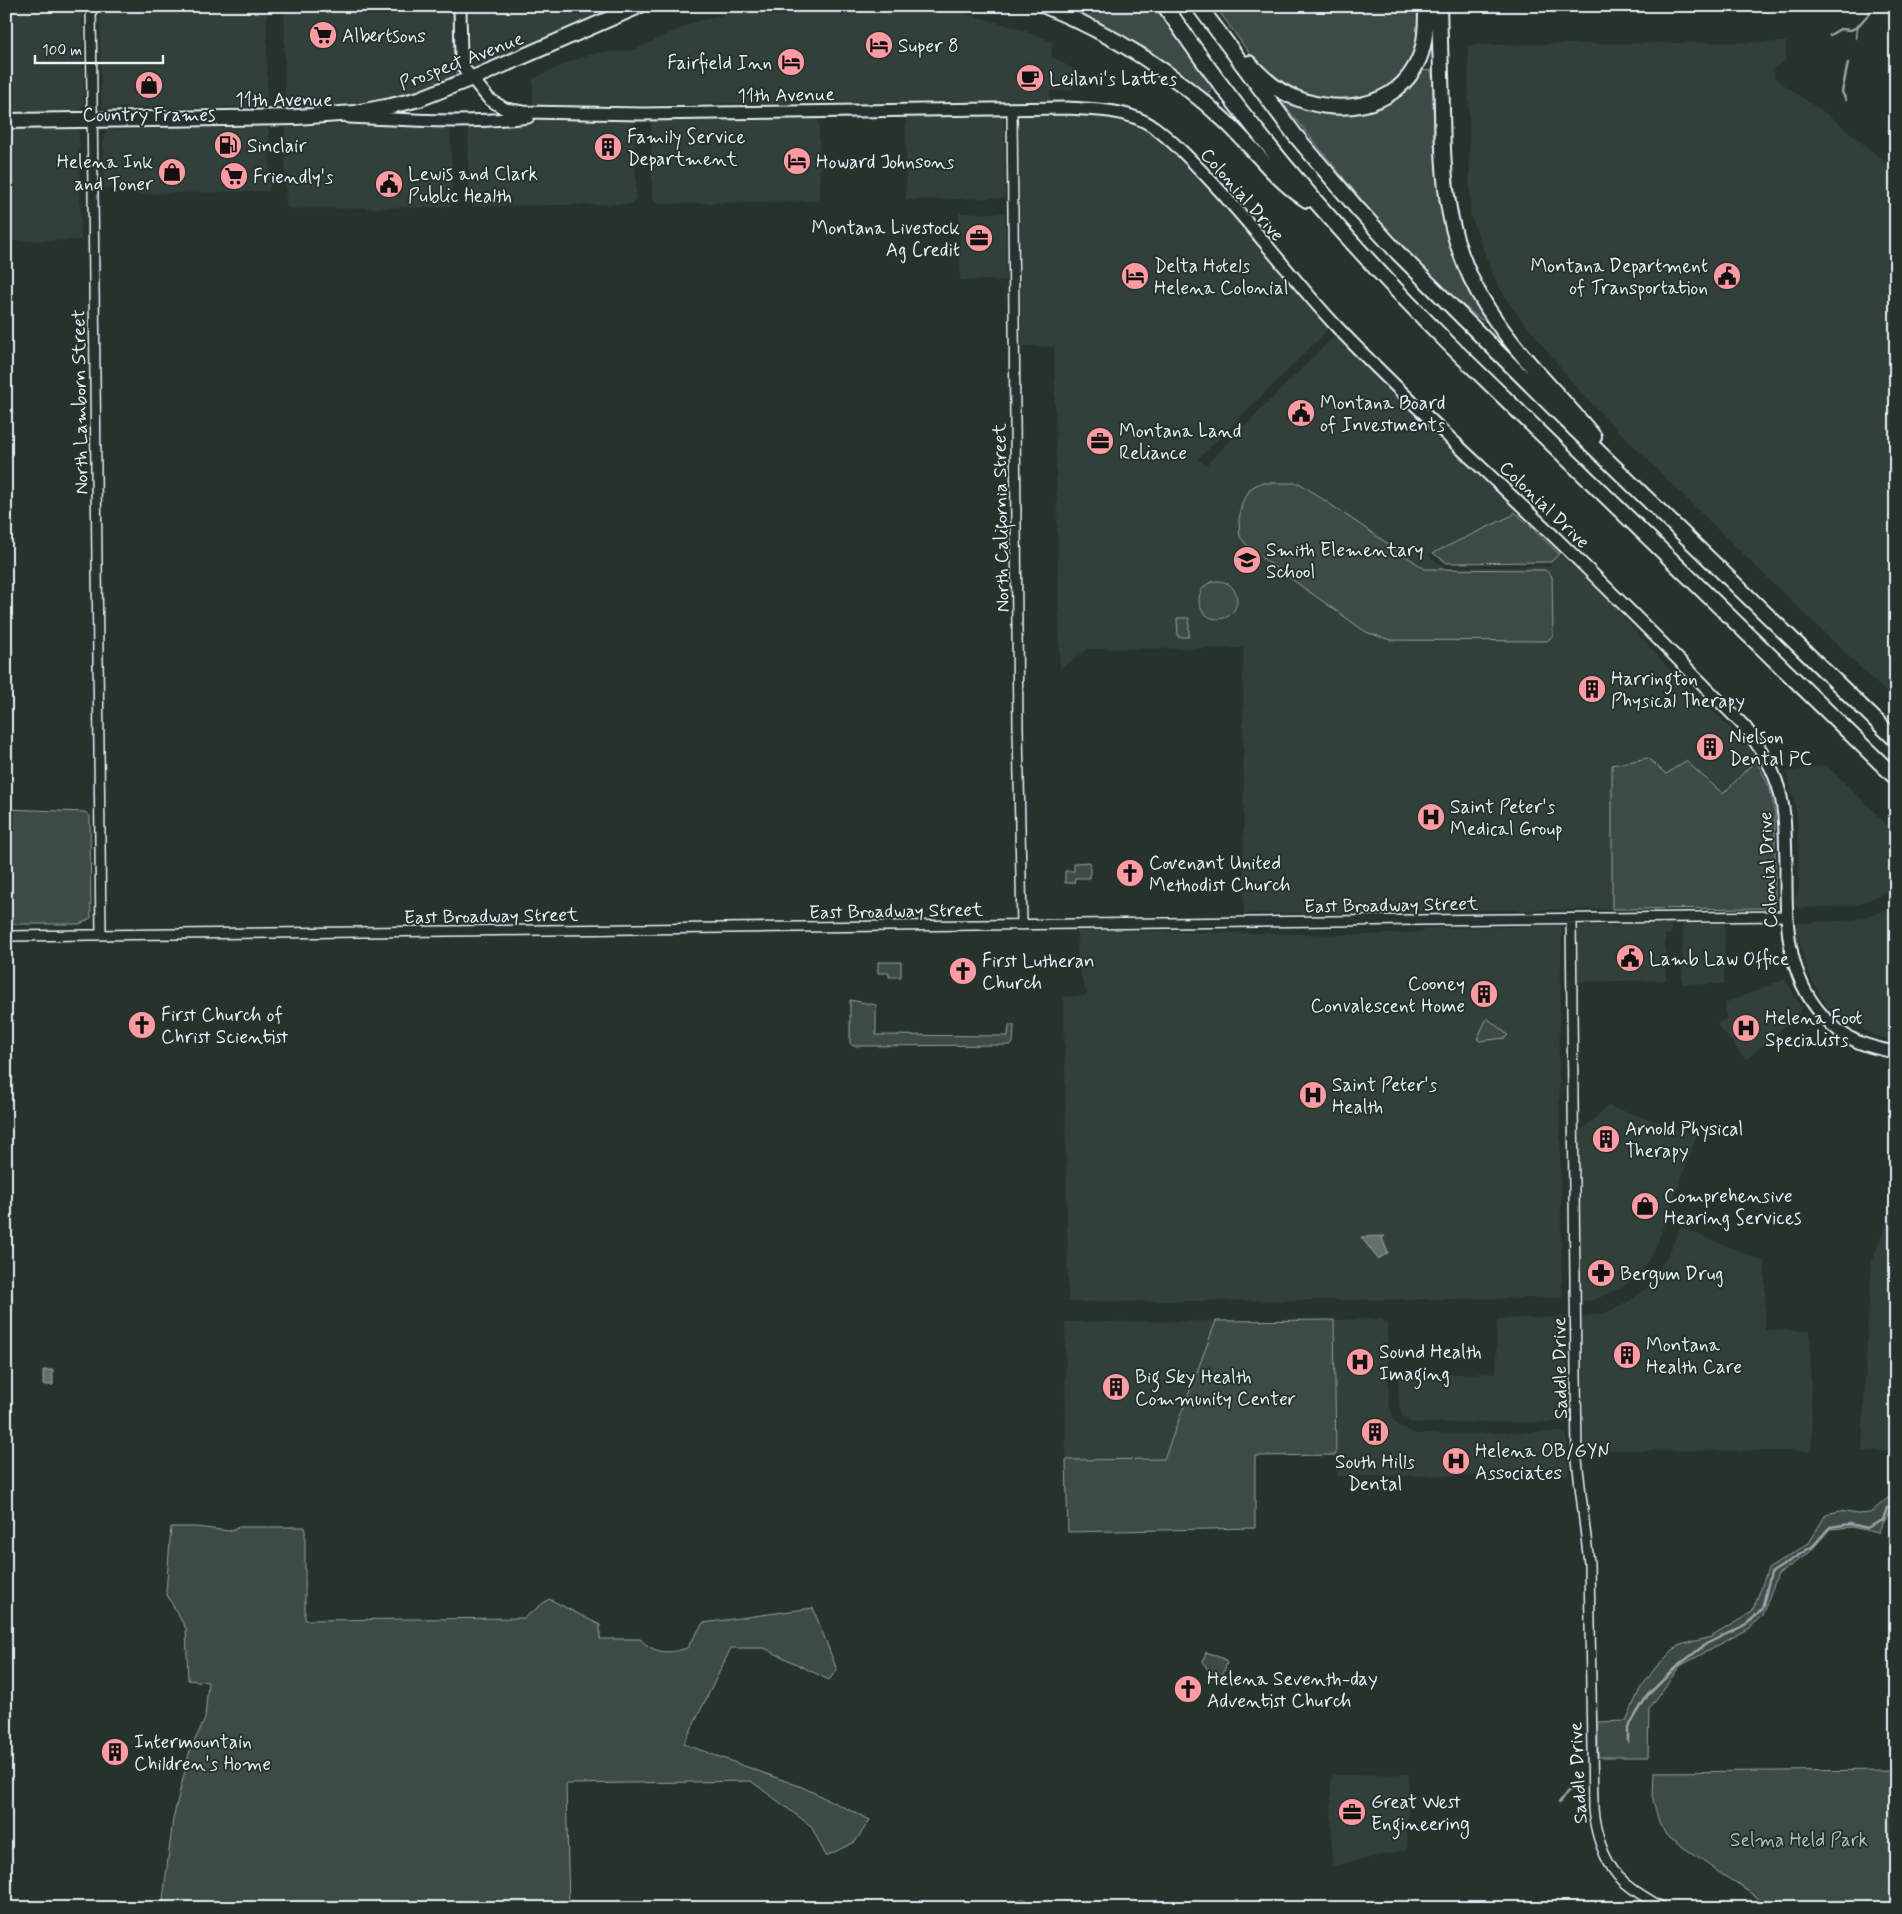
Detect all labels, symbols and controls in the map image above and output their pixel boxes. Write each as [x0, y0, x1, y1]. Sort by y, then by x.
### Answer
supermarket icon: Albertsons [308, 20, 338, 50]
place label: Albertsons [342, 24, 426, 49]
street label: Prospect Avenue [396, 26, 527, 97]
hotel icon: Super 8 [864, 30, 894, 60]
scale bar [35, 32, 162, 64]
place label: Super 8 [898, 34, 959, 59]
text: 100 m [42, 41, 82, 61]
hotel icon: Fairfield Inn [776, 47, 806, 77]
place label: Fairfield Inn [667, 51, 772, 76]
cafe icon: Leilani's Lattes [1015, 63, 1045, 93]
place label: Leilani's Lattes [1049, 67, 1178, 92]
shop icon: Country Frames [134, 70, 164, 100]
street label: 11th Avenue [737, 82, 835, 109]
street label: 11th Avenue [235, 88, 333, 113]
place label: Country Frames [82, 103, 216, 128]
place label: Family Service Department [627, 125, 745, 172]
fuel station icon: Sinclair [213, 130, 243, 160]
building icon: Family Service Department [593, 132, 623, 162]
place label: Sinclair [247, 134, 307, 159]
street label: Colonial Drive [1194, 143, 1290, 247]
hotel icon: Howard Johnsons [782, 146, 812, 176]
place label: Helena Ink and Toner [57, 150, 153, 197]
place label: Howard Johnsons [816, 150, 955, 175]
shop icon: Helena Ink and Toner [157, 157, 187, 187]
supermarket icon: Friendly's [219, 161, 249, 191]
place label: Lewis and Clark Public Health [408, 162, 538, 209]
place label: Friendly's [253, 165, 334, 190]
public building icon: Lewis and Clark Public Health [374, 169, 404, 199]
place label: Montana Livestock Ag Credit [812, 216, 960, 264]
office icon: Montana Livestock Ag Credit [964, 223, 994, 253]
place label: Delta Hotels Helena Colonial [1154, 254, 1289, 301]
place label: Montana Department of Transportation [1530, 254, 1708, 301]
hotel icon: Delta Hotels Helena Colonial [1120, 261, 1150, 291]
public building icon: Montana Department of Transportation [1712, 261, 1742, 291]
street label: North Lamborn Street [66, 309, 95, 495]
place label: Montana Board of Investments [1320, 391, 1446, 438]
public building icon: Montana Board of Investments [1286, 398, 1316, 428]
place label: Montana Land Reliance [1119, 419, 1241, 466]
street label: North California Street [987, 423, 1019, 613]
office icon: Montana Land Reliance [1085, 426, 1115, 456]
street label: Colonial Drive [1493, 456, 1595, 555]
place label: Smith Elementary School [1266, 538, 1424, 585]
school or university icon: Smith Elementary School [1232, 545, 1262, 575]
place label: Harrington Physical Therapy [1611, 667, 1745, 714]
building icon: Harrington Physical Therapy [1577, 674, 1607, 704]
place label: Nielson Dental PC [1729, 725, 1812, 772]
building icon: Nielson Dental PC [1695, 732, 1725, 762]
place label: Saint Peter's Medical Group [1450, 795, 1563, 842]
hospital icon: Saint Peter's Medical Group [1416, 802, 1446, 832]
street label: Colonial Drive [1753, 811, 1784, 929]
place label: Covenant United Methodist Church [1149, 851, 1291, 898]
church icon: Covenant United Methodist Church [1115, 858, 1145, 888]
street label: East Broadway Street [1304, 891, 1478, 920]
street label: East Broadway Street [809, 897, 983, 926]
street label: East Broadway Street [404, 902, 578, 931]
public building icon: Lamb Law Office [1615, 943, 1645, 973]
place label: Lamb Law Office [1649, 947, 1789, 972]
place label: First Lutheran Church [982, 949, 1095, 996]
church icon: First Lutheran Church [948, 956, 978, 986]
place label: Cooney Convalescent Home [1310, 972, 1465, 1019]
building icon: Cooney Convalescent Home [1469, 979, 1499, 1009]
place label: First Church of Christ Scientist [161, 1003, 288, 1050]
place label: Helena Foot Specialists [1765, 1006, 1862, 1053]
church icon: First Church of Christ Scientist [127, 1010, 157, 1040]
hospital icon: Helena Foot Specialists [1731, 1013, 1761, 1043]
place label: Saint Peter's Health [1332, 1073, 1438, 1120]
hospital icon: Saint Peter's Health [1298, 1080, 1328, 1110]
place label: Arnold Physical Therapy [1625, 1117, 1743, 1164]
building icon: Arnold Physical Therapy [1591, 1124, 1621, 1154]
place label: Comprehensive Hearing Services [1664, 1184, 1802, 1232]
shop icon: Comprehensive Hearing Services [1630, 1191, 1660, 1221]
pharmacy icon: Bergum Drug [1586, 1258, 1616, 1288]
place label: Bergum Drug [1620, 1262, 1724, 1289]
street label: Saddle Drive [1547, 1317, 1574, 1419]
place label: Montana Health Care [1646, 1333, 1742, 1380]
place label: Sound Health Imaging [1379, 1340, 1482, 1390]
building icon: Montana Health Care [1612, 1340, 1642, 1370]
hospital icon: Sound Health Imaging [1345, 1347, 1375, 1377]
place label: Big Sky Health Community Center [1135, 1365, 1296, 1412]
building icon: Big Sky Health Community Center [1101, 1372, 1131, 1402]
building icon: South Hills Dental [1360, 1417, 1390, 1447]
place label: Helena OB/GYN Associates [1475, 1439, 1609, 1486]
hospital icon: Helena OB/GYN Associates [1441, 1446, 1471, 1476]
place label: South Hills Dental [1335, 1450, 1416, 1497]
place label: Helena Seventh-day Adventist Church [1207, 1667, 1378, 1714]
church icon: Helena Seventh-day Adventist Church [1173, 1674, 1203, 1704]
street label: Saddle Drive [1563, 1721, 1594, 1825]
place label: Intermountain Children's Home [134, 1730, 271, 1777]
building icon: Intermountain Children's Home [100, 1737, 130, 1767]
place label: Great West Engineering [1371, 1790, 1470, 1840]
office icon: Great West Engineering [1337, 1797, 1367, 1827]
park label: Selma Held Park [1730, 1828, 1868, 1853]

